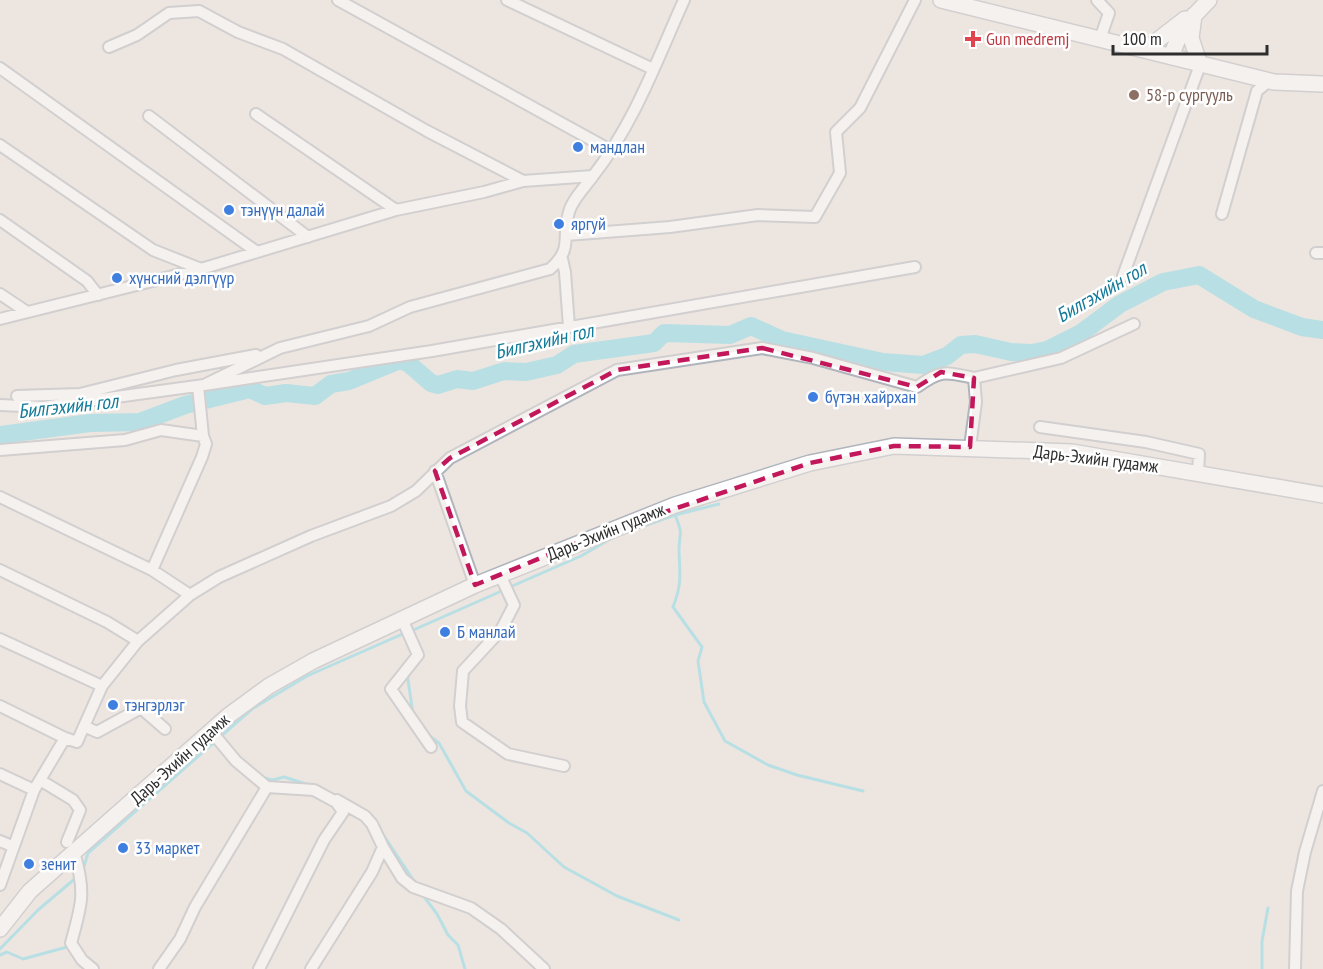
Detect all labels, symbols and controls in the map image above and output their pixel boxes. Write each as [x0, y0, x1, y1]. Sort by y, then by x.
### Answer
scale bar [1113, 18, 1268, 56]
place label: Gun medremj [986, 27, 1069, 50]
text: 100 m [1122, 27, 1162, 50]
marker: Gun medremj [964, 30, 982, 48]
place label: 58-р сургууль [1146, 83, 1233, 106]
marker: 58-р сургууль [1127, 88, 1141, 102]
place label: мандлан [590, 135, 645, 158]
marker: мандлан [571, 140, 585, 154]
place label: тэнүүн далай [241, 198, 325, 221]
marker: тэнүүн далай [222, 203, 236, 217]
place label: яргуй [571, 212, 606, 235]
marker: яргуй [552, 217, 566, 231]
water label: Билгэхийн гол [1051, 255, 1152, 328]
place label: хүнсний дэлгүүр [129, 266, 234, 289]
marker: хүнсний дэлгүүр [110, 271, 124, 285]
water label: Билгэхийн гол [492, 317, 597, 365]
place label: бүтэн хайрхан [825, 385, 916, 408]
water label: Билгэхийн гол [17, 388, 121, 424]
marker: бүтэн хайрхан [806, 390, 820, 404]
street label: Дарь-Эхийн гудамж [1032, 439, 1160, 478]
street label: Дарь-Эхийн гудамж [543, 497, 669, 566]
place label: Б манлай [457, 620, 516, 643]
marker: Б манлай [438, 625, 452, 639]
place label: тэнгэрлэг [125, 693, 185, 716]
marker: тэнгэрлэг [106, 698, 120, 712]
street label: Дарь-Эхийн гудамж [125, 708, 234, 809]
place label: 33 маркет [135, 836, 200, 859]
marker: 33 маркет [116, 841, 130, 855]
place label: зенит [41, 852, 76, 875]
marker: зенит [22, 857, 36, 871]

